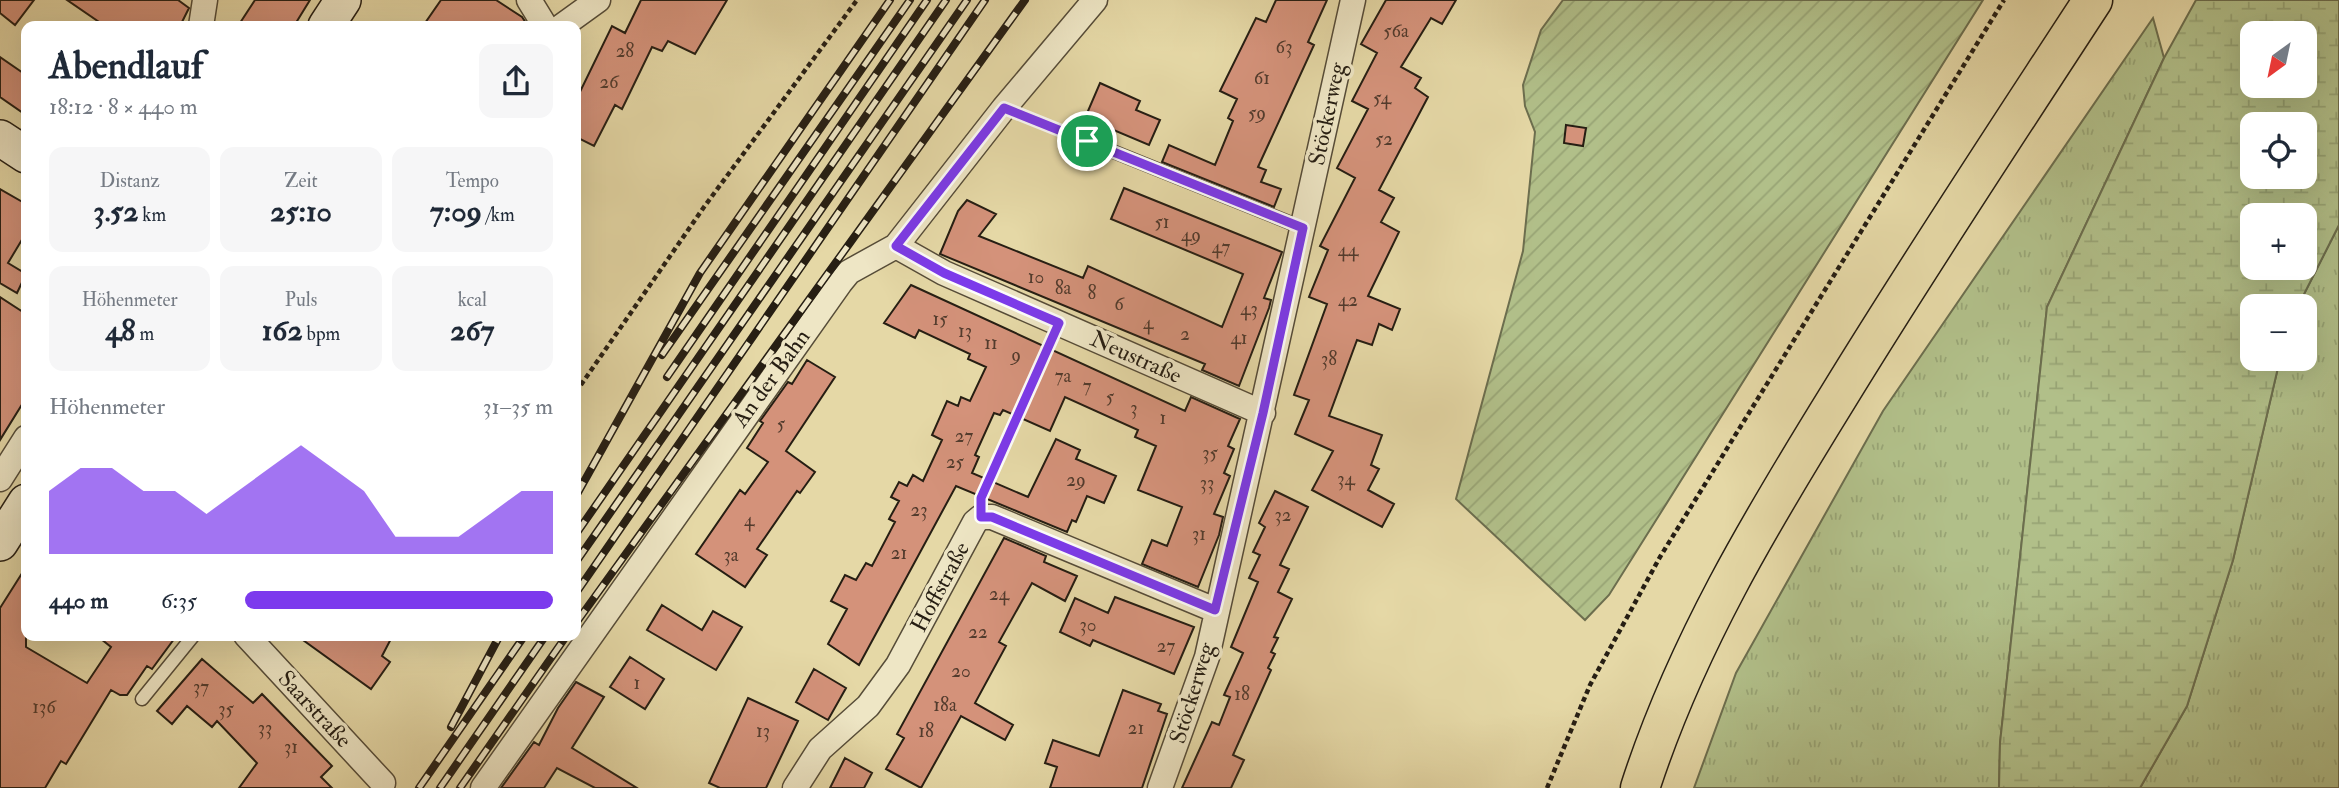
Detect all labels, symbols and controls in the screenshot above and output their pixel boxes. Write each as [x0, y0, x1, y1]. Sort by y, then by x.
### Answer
house number: 56a [1383, 19, 1409, 43]
north arrow [2240, 21, 2317, 98]
map controls [2240, 21, 2317, 371]
house number: 63 [1276, 35, 1292, 59]
house number: 28 [616, 39, 634, 63]
text: Abendlauf [49, 42, 203, 90]
button: share [479, 44, 553, 118]
street label: Stöckerweg [1302, 59, 1352, 168]
house number: 61 [1254, 66, 1270, 90]
house number: 26 [599, 70, 620, 94]
house number: 54 [1373, 86, 1392, 110]
text: 18:12 · 8 × 440 m [49, 92, 198, 121]
house number: 59 [1248, 101, 1266, 125]
pin [1057, 111, 1117, 171]
button: locate [2240, 112, 2317, 189]
icon: arrive [1068, 122, 1106, 160]
house number: 52 [1375, 127, 1393, 151]
text: Distanz [100, 169, 160, 193]
text: Zeit [284, 169, 318, 193]
text: Tempo [446, 169, 499, 193]
text: 3.52 [93, 193, 138, 230]
text: 25:10 [270, 193, 332, 230]
text: 7:09 [430, 193, 482, 230]
text: km [138, 203, 166, 227]
text: /km [482, 203, 515, 227]
button: + [2240, 203, 2317, 280]
house number: 51 [1154, 210, 1170, 234]
house number: 49 [1181, 223, 1201, 247]
house number: 47 [1212, 235, 1231, 259]
house number: 44 [1338, 238, 1359, 262]
house number: 10 [1028, 265, 1044, 289]
house number: 8a [1055, 276, 1072, 300]
house number: 8 [1088, 281, 1097, 305]
text: Höhenmeter [82, 288, 178, 312]
text: Puls [285, 288, 317, 312]
text: kcal [458, 288, 487, 312]
house number: 42 [1338, 288, 1358, 312]
house number: 6 [1114, 292, 1125, 316]
button: − [2240, 294, 2317, 371]
house number: 43 [1240, 297, 1258, 321]
house number: 15 [932, 307, 948, 331]
house number: 4 [1143, 311, 1154, 335]
text: 48 [105, 312, 135, 349]
text: 162 [262, 312, 303, 349]
text: 267 [450, 312, 494, 349]
house number: 13 [958, 319, 972, 343]
text: m [135, 322, 154, 346]
text: bpm [303, 322, 340, 346]
house number: 2 [1180, 322, 1190, 346]
street label: An der Bahn [725, 323, 816, 433]
street label: Neustraße [1086, 324, 1187, 390]
house number: 41 [1230, 326, 1248, 350]
house number: 11 [984, 331, 998, 355]
house number: 9 [1009, 343, 1021, 367]
house number: 38 [1321, 347, 1337, 371]
house number: 7a [1055, 364, 1071, 388]
house number: 7 [1083, 374, 1092, 398]
house number: 5 [1106, 385, 1115, 409]
text: Höhenmeter [49, 392, 165, 421]
text: 31–35 m [483, 392, 553, 421]
house number: 3 [1130, 396, 1138, 420]
house number: 1 [1160, 406, 1166, 430]
house number: 5 [777, 412, 786, 436]
house number: 27 [955, 424, 973, 448]
house number: 35 [1202, 441, 1218, 465]
house number: 25 [946, 450, 965, 474]
house number: 34 [1337, 467, 1355, 491]
house number: 29 [1066, 468, 1086, 492]
house number: 33 [1200, 471, 1214, 495]
house number: 23 [911, 498, 927, 522]
house number: 32 [1275, 503, 1291, 527]
house number: 4 [744, 508, 755, 532]
house number: 31 [1192, 522, 1206, 546]
street label: Hoffstraße [904, 537, 976, 637]
house number: 21 [891, 541, 907, 565]
house number: 3a [723, 543, 739, 567]
house number: 24 [989, 582, 1010, 606]
text: 440 m [49, 586, 108, 615]
text: 6:35 [161, 586, 197, 615]
house number: 30 [1079, 613, 1097, 637]
house number: 22 [968, 620, 988, 644]
house number: 27 [1157, 634, 1175, 658]
street label: Stöckerweg [1163, 638, 1221, 747]
house number: 20 [951, 659, 971, 683]
street label: Saarstraße [272, 664, 358, 754]
house number: 1 [634, 671, 640, 695]
house number: 37 [193, 675, 209, 699]
house number: 18 [1234, 682, 1250, 706]
house number: 18a [933, 693, 957, 717]
house number: 136 [32, 695, 57, 719]
house number: 35 [218, 697, 234, 721]
house number: 33 [258, 716, 272, 740]
house number: 21 [1128, 716, 1144, 740]
house number: 13 [756, 719, 770, 743]
house number: 18 [918, 719, 934, 743]
house number: 31 [284, 735, 298, 759]

